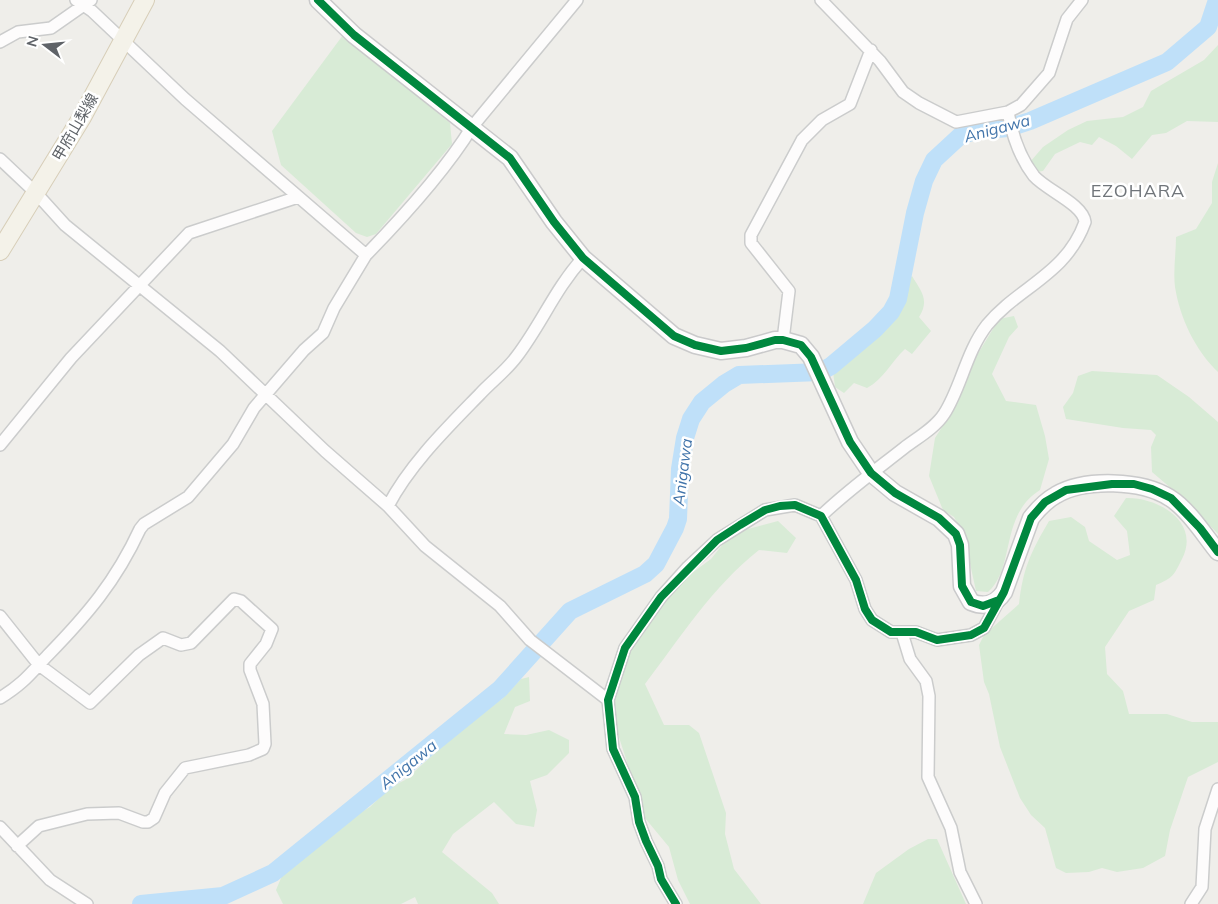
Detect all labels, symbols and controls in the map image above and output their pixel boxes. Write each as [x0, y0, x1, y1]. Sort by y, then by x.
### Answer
north arrow [20, 20, 70, 70]
text: N [22, 34, 43, 49]
street label: 甲府山梨線 [48, 90, 102, 164]
water label: Anigawa [961, 110, 1033, 147]
district label: EZOHARA [1091, 179, 1185, 202]
water label: Anigawa [668, 437, 696, 508]
water label: Anigawa [375, 735, 441, 794]

